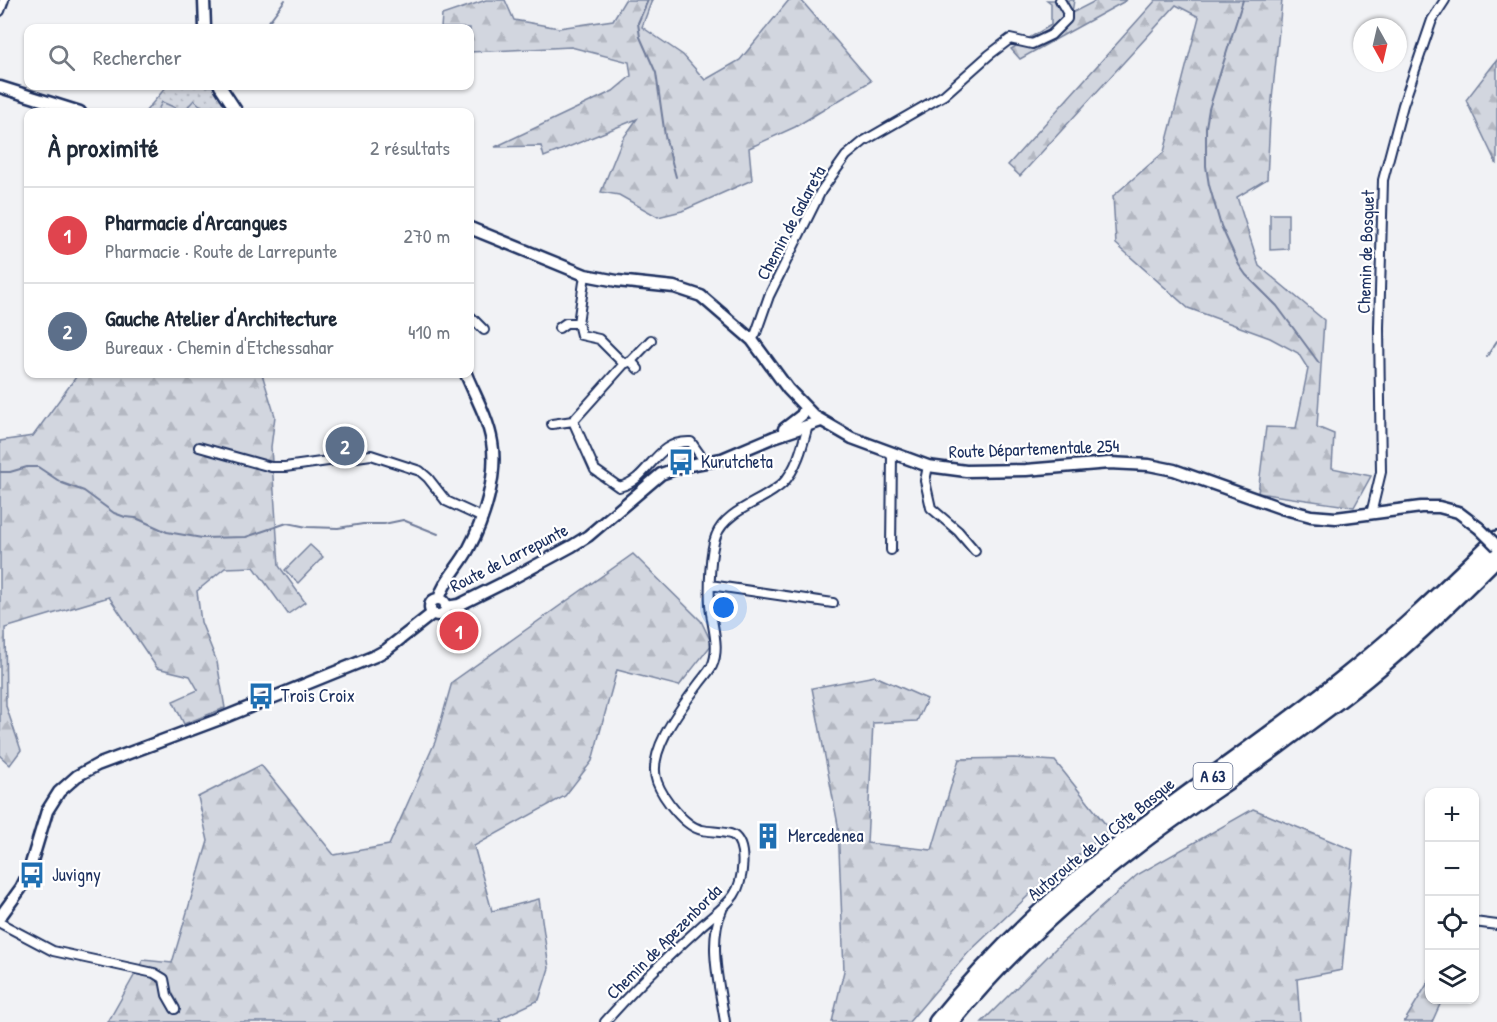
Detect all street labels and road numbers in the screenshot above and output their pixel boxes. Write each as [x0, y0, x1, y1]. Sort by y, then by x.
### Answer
street label: Chemin de Galareta [750, 161, 831, 284]
street label: Chemin de Bosquet [1351, 189, 1380, 314]
street label: Route Départementale 254 [948, 433, 1120, 464]
street label: Route de Larrepunte [445, 517, 572, 598]
road number: A 63 [1194, 763, 1232, 789]
street label: Autoroute de la Côte Basque [1022, 771, 1180, 906]
street label: Chemin de Apezenborda [600, 878, 727, 1005]

